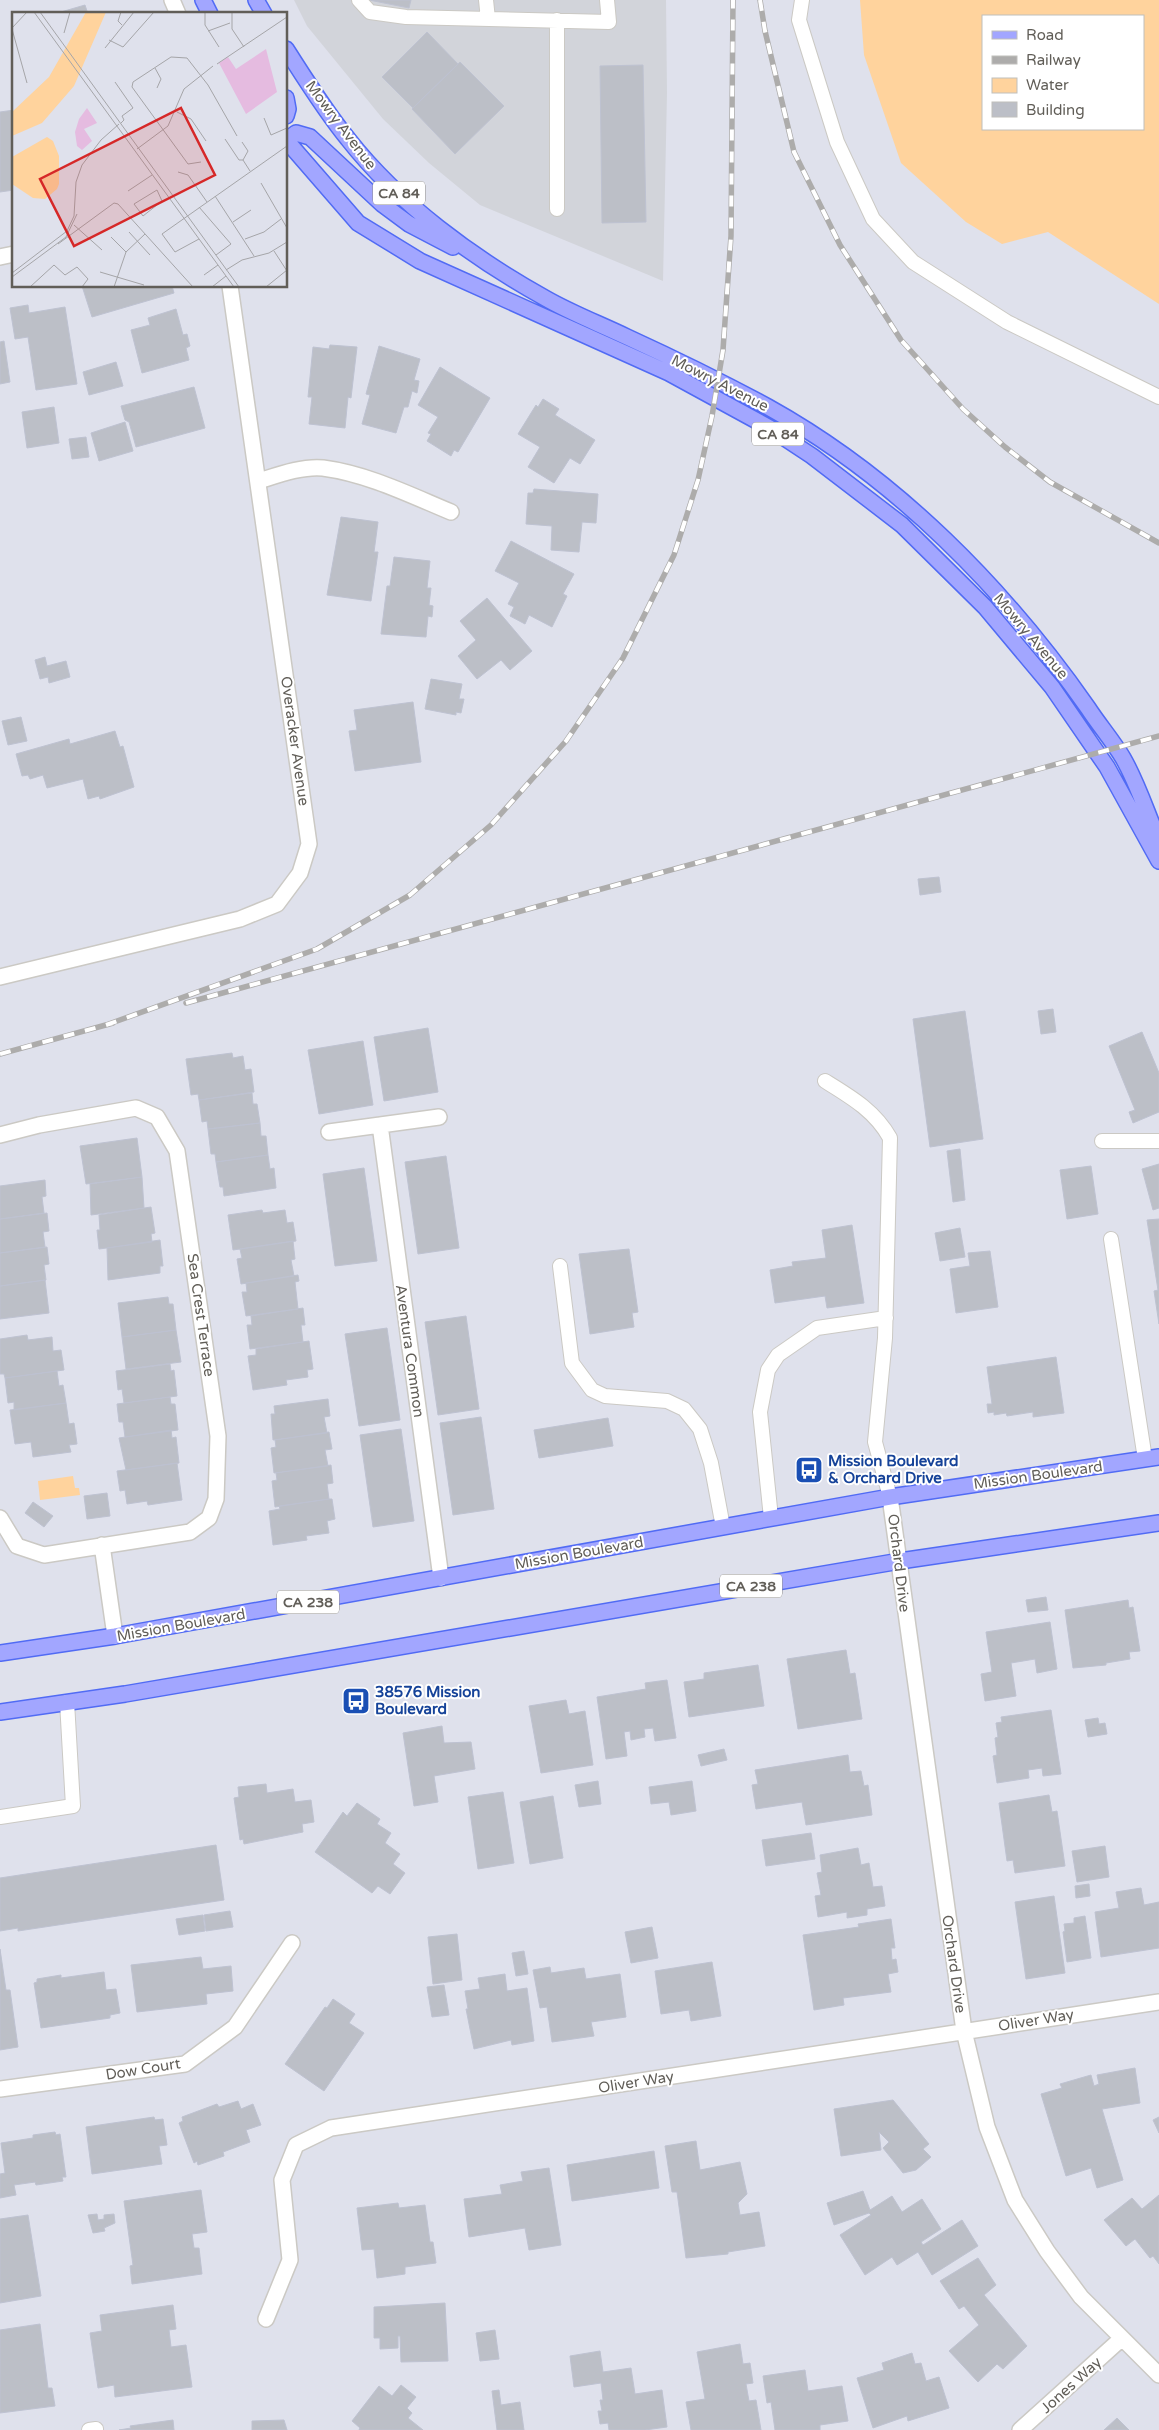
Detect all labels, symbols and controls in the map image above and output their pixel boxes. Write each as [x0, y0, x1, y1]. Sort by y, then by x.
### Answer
inset map [12, 12, 288, 288]
legend [982, 15, 1144, 130]
text: Road [1026, 26, 1064, 44]
text: Railway [1026, 51, 1081, 69]
text: Water [1026, 76, 1069, 94]
street label: Mowry Avenue [302, 77, 380, 173]
text: Building [1026, 101, 1085, 119]
road number: CA 84 [373, 182, 425, 204]
street label: Mowry Avenue [668, 351, 772, 415]
road number: CA 84 [752, 422, 804, 446]
street label: Mowry Avenue [990, 589, 1072, 683]
street label: Overacker Avenue [277, 675, 313, 807]
street label: Sea Crest Terrace [183, 1252, 219, 1378]
street label: Aventura Common [392, 1283, 428, 1419]
place label: Mission Boulevard & Orchard Drive [828, 1452, 958, 1487]
bus stop icon: Mission Boulevard & Orchard Drive [794, 1455, 824, 1485]
street label: Mission Boulevard [972, 1457, 1104, 1493]
street label: Orchard Drive [884, 1513, 914, 1613]
street label: Mission Boulevard [513, 1533, 645, 1573]
road number: CA 238 [720, 1574, 782, 1598]
road number: CA 238 [277, 1590, 339, 1614]
street label: Mission Boulevard [115, 1605, 247, 1645]
place label: 38576 Mission Boulevard [375, 1683, 480, 1718]
bus stop icon: 38576 Mission Boulevard [341, 1686, 371, 1716]
street label: Orchard Drive [938, 1914, 970, 2014]
street label: Oliver Way [997, 2005, 1075, 2035]
street label: Dow Court [104, 2054, 182, 2084]
street label: Oliver Way [597, 2067, 675, 2097]
street label: Jones Way [1037, 2353, 1105, 2417]

